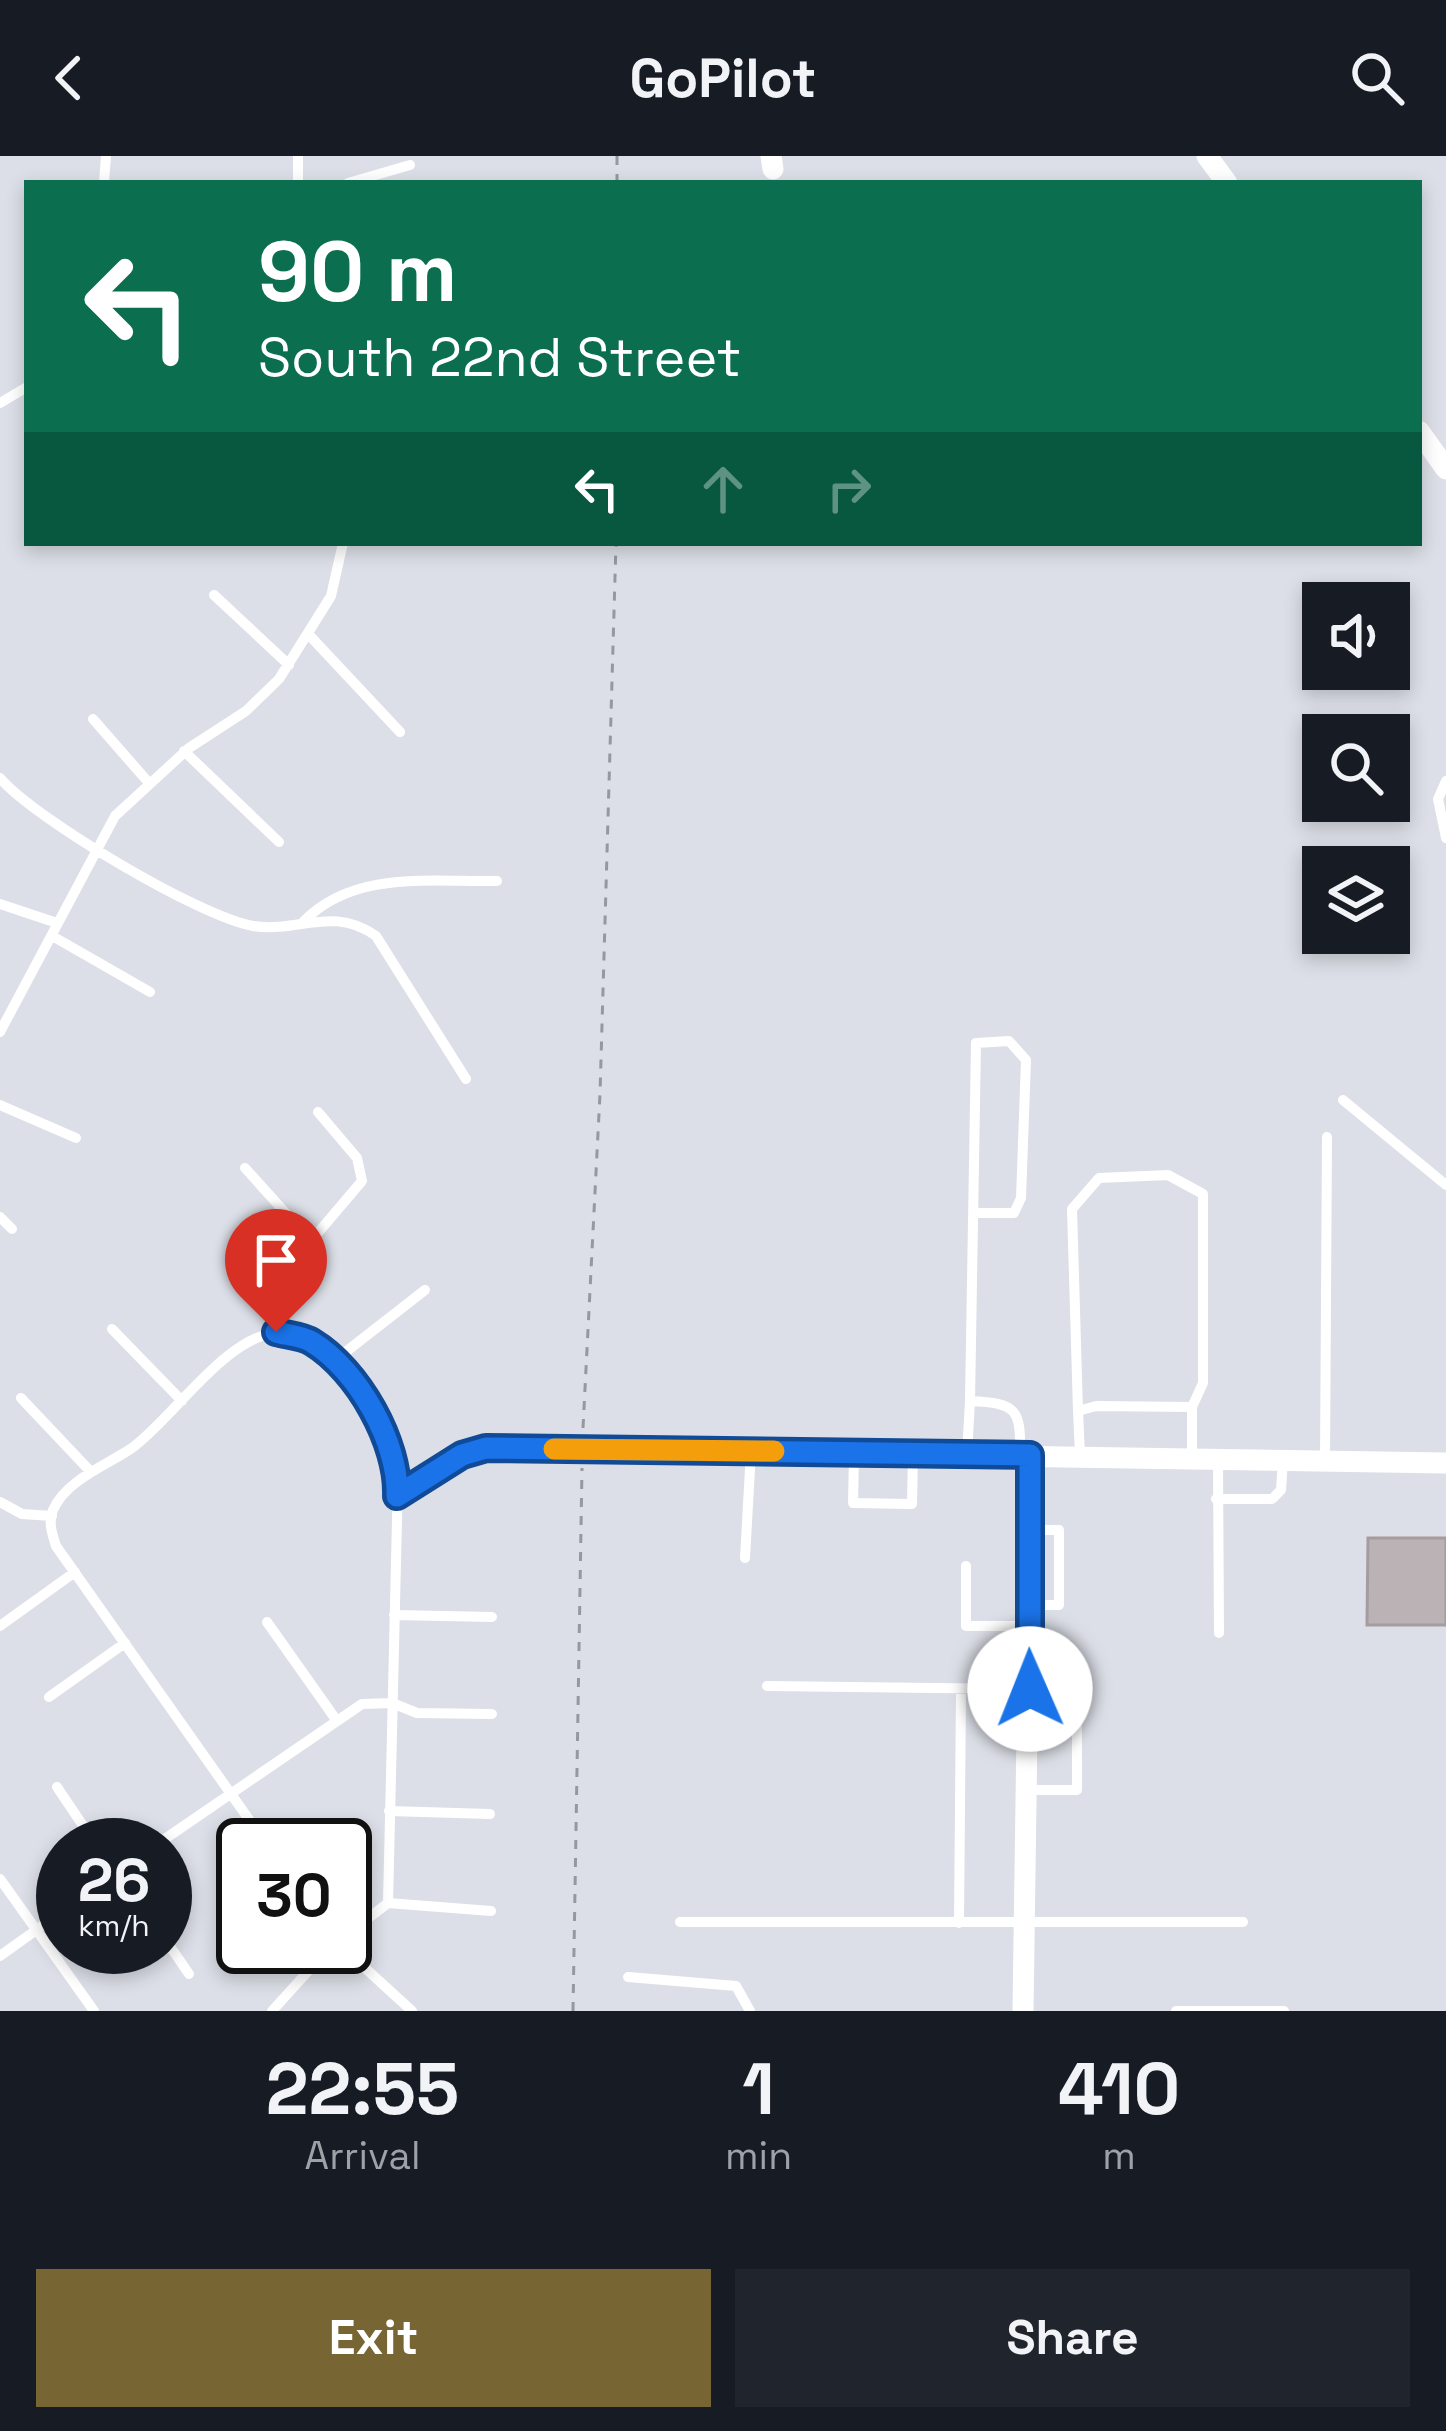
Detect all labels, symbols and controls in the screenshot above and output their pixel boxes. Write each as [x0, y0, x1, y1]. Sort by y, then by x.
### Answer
text: GoPilot [630, 44, 816, 113]
icon: back [36, 45, 102, 111]
icon: search [1344, 45, 1410, 111]
text: 90 m [258, 218, 457, 326]
icon: left [60, 228, 216, 384]
text: South 22nd Street [258, 323, 741, 392]
icon: left [564, 456, 630, 522]
icon: ahead [690, 456, 756, 522]
icon: right [816, 456, 882, 522]
map controls [1302, 582, 1410, 954]
button: sound [1302, 582, 1410, 690]
button: search [1302, 714, 1410, 822]
button: layers [1302, 846, 1410, 954]
pin [225, 1209, 327, 1332]
icon: arrive [243, 1227, 309, 1293]
position arrow [967, 1626, 1093, 1752]
speed limit sign: 30 [216, 1818, 372, 1974]
text: 26 [78, 1842, 150, 1919]
text: km/h [78, 1906, 150, 1945]
text: 22:55 [266, 2043, 459, 2135]
text: 1 [742, 2043, 775, 2135]
text: 410 [1058, 2043, 1180, 2135]
text: Arrival [305, 2131, 421, 2180]
text: min [725, 2131, 792, 2180]
text: m [1102, 2131, 1136, 2180]
button: Exit [36, 2269, 711, 2407]
button: Share [735, 2269, 1410, 2407]

